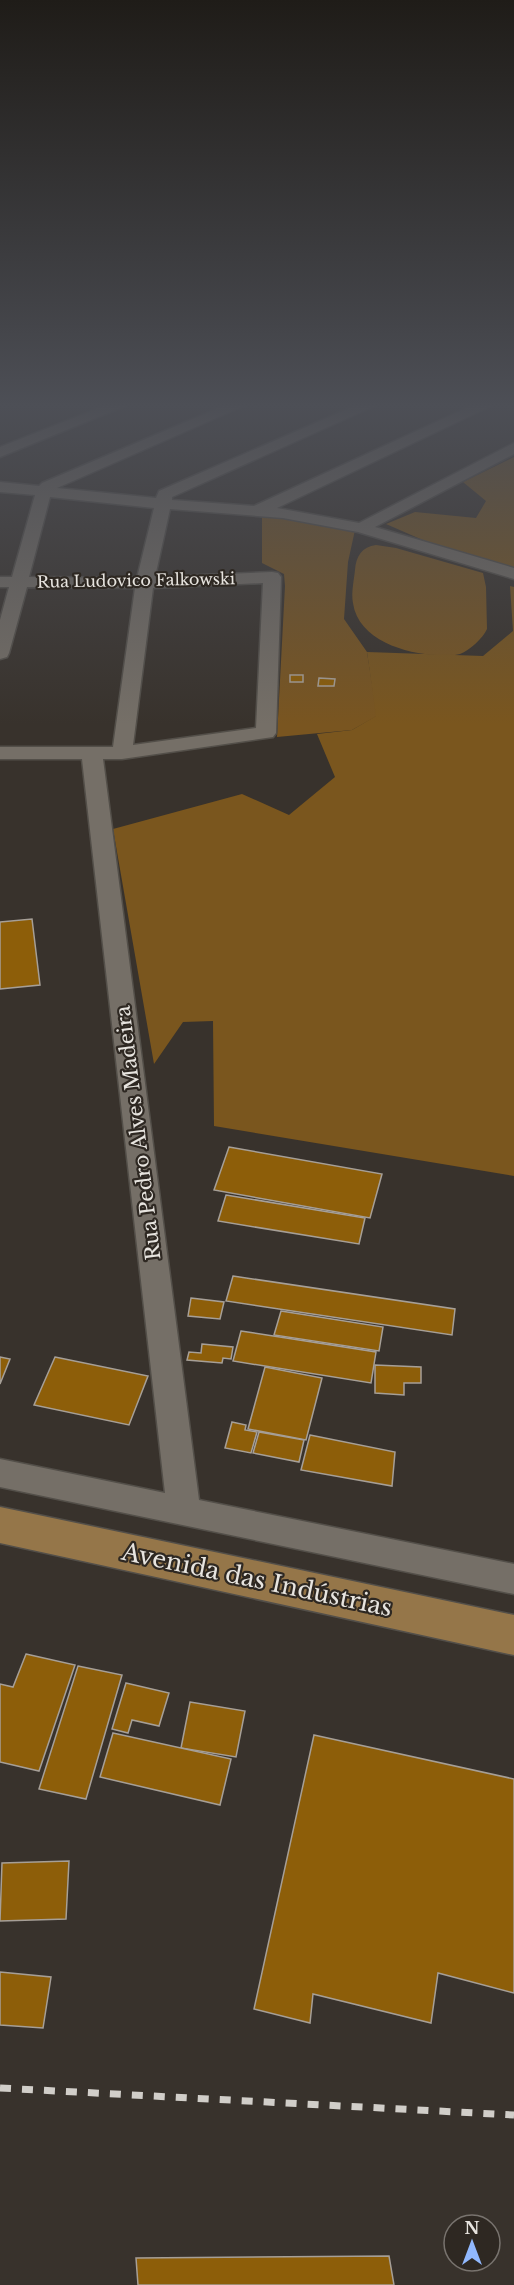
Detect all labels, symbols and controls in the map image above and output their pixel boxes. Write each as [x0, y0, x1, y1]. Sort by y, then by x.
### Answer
street label: Rua Ludovico Falkowski [37, 568, 236, 592]
street label: Rua Pedro Alves Madeira [110, 1003, 166, 1262]
street label: Avenida das Indústrias [118, 1536, 395, 1622]
north arrow [442, 2213, 502, 2273]
text: N [464, 2218, 480, 2238]

